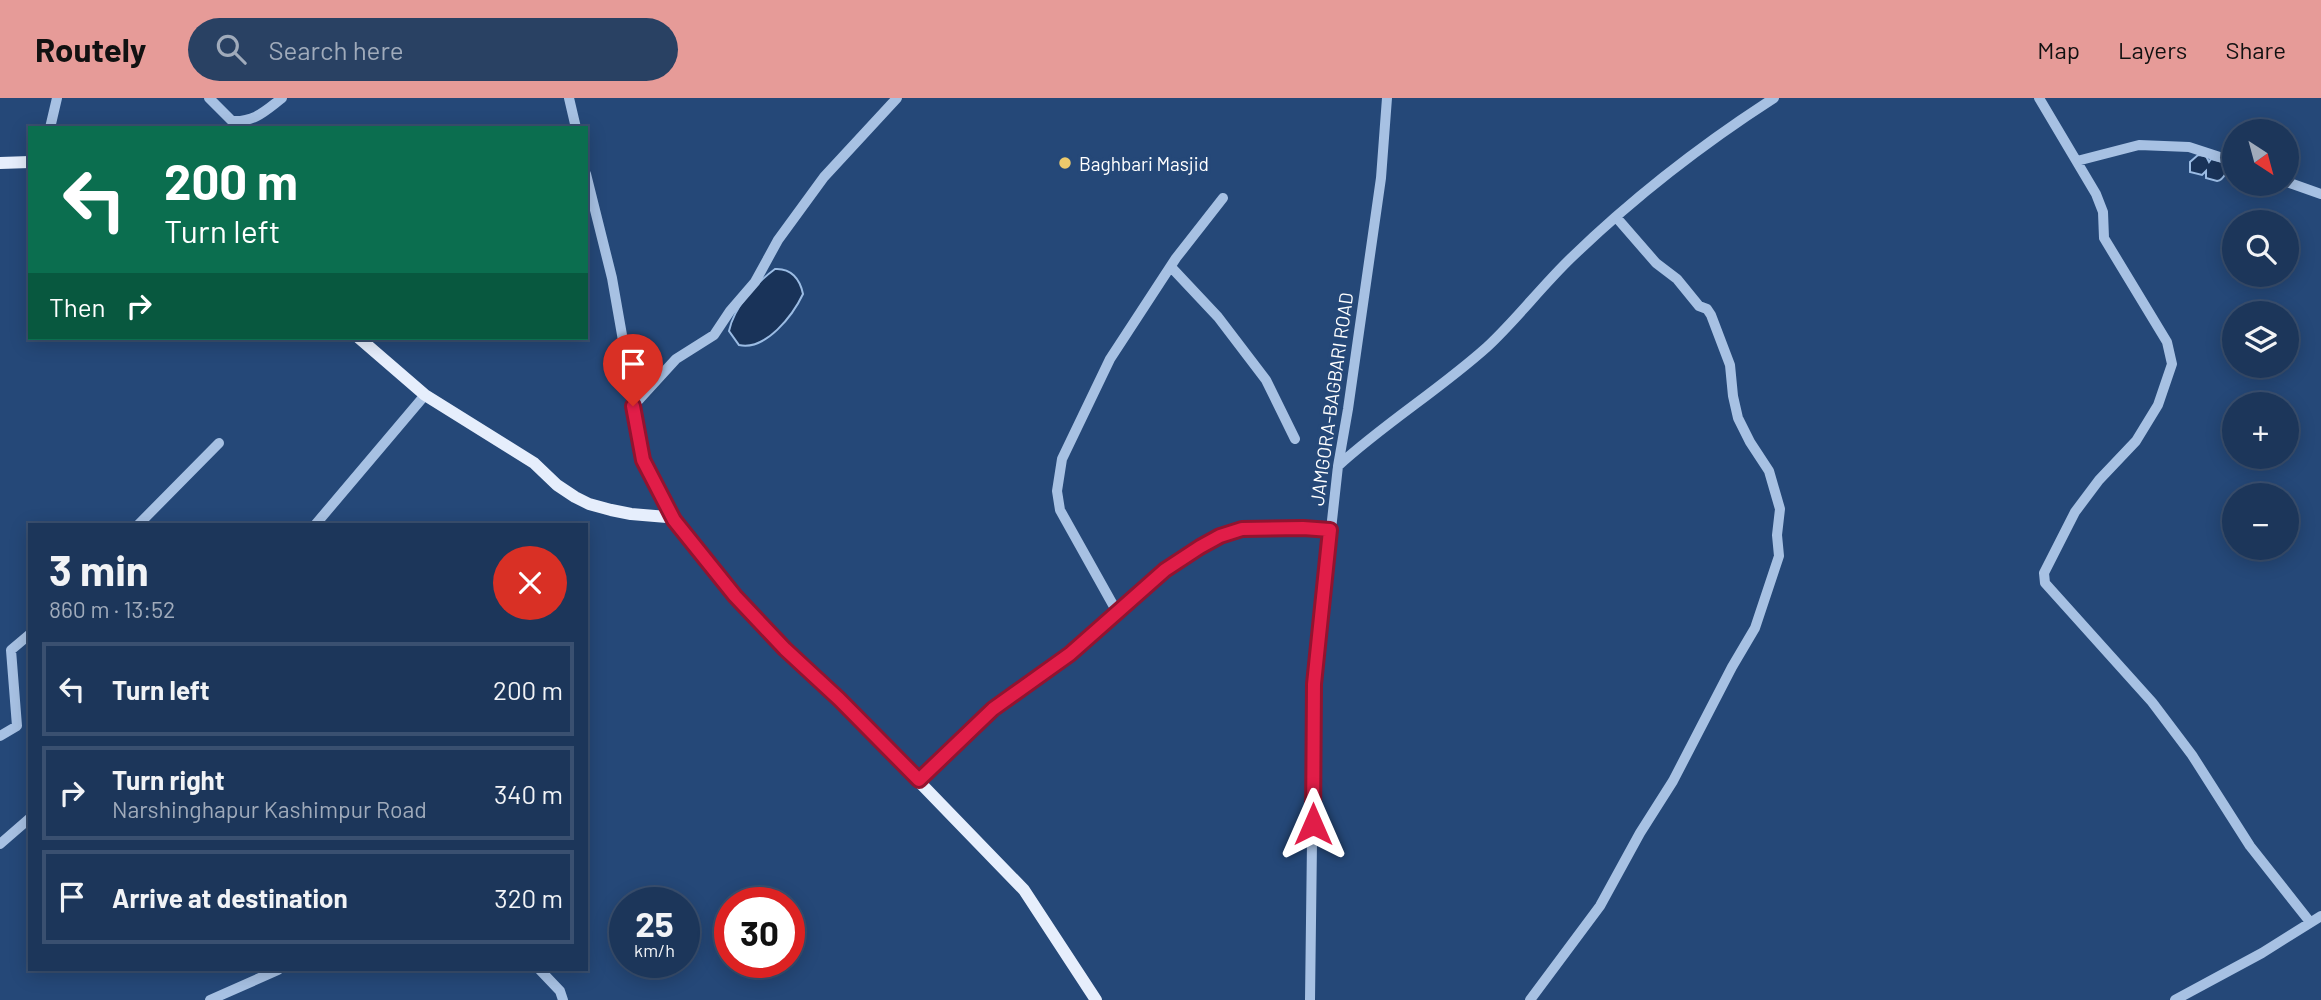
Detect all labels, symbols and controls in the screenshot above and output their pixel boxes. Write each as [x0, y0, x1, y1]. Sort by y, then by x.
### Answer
search box [188, 18, 678, 81]
text: Routely [35, 29, 146, 69]
icon: search [212, 30, 250, 68]
text: Search here [268, 34, 404, 65]
text: Map [2037, 35, 2080, 64]
text: Layers [2118, 35, 2187, 64]
text: Share [2225, 35, 2286, 64]
north arrow [2222, 119, 2300, 196]
map controls [2222, 119, 2299, 560]
text: 200 m [164, 151, 298, 210]
place label: Baghbari Masjid [1079, 152, 1209, 175]
icon: left [49, 154, 140, 245]
marker: Baghbari Masjid [1057, 155, 1073, 171]
button: search [2222, 210, 2299, 287]
text: Turn left [164, 211, 281, 249]
icon: right [120, 287, 158, 325]
text: Then [49, 291, 106, 322]
street label: JAMGORA-BAGBARI ROAD [1305, 291, 1357, 507]
button: layers [2222, 301, 2299, 378]
pin [603, 334, 663, 406]
icon: arrive [614, 345, 652, 383]
button: + [2222, 392, 2299, 469]
button: − [2222, 483, 2299, 560]
text: 3 min [49, 544, 149, 594]
button: close [493, 546, 567, 620]
text: 860 m · 13:52 [49, 595, 175, 623]
icon: left [53, 670, 91, 708]
text: Turn left [112, 674, 210, 705]
text: 200 m [493, 674, 563, 705]
text: Turn right [112, 764, 225, 795]
icon: right [53, 774, 91, 812]
text: 340 m [494, 778, 563, 809]
position arrow [1276, 787, 1350, 861]
text: Narshinghapur Kashimpur Road [112, 795, 427, 823]
icon: arrive [53, 878, 91, 916]
text: Arrive at destination [112, 882, 348, 913]
text: 320 m [494, 882, 563, 913]
speed limit sign: 30 [714, 887, 805, 978]
text: 25 [635, 902, 674, 944]
text: km/h [634, 939, 675, 961]

